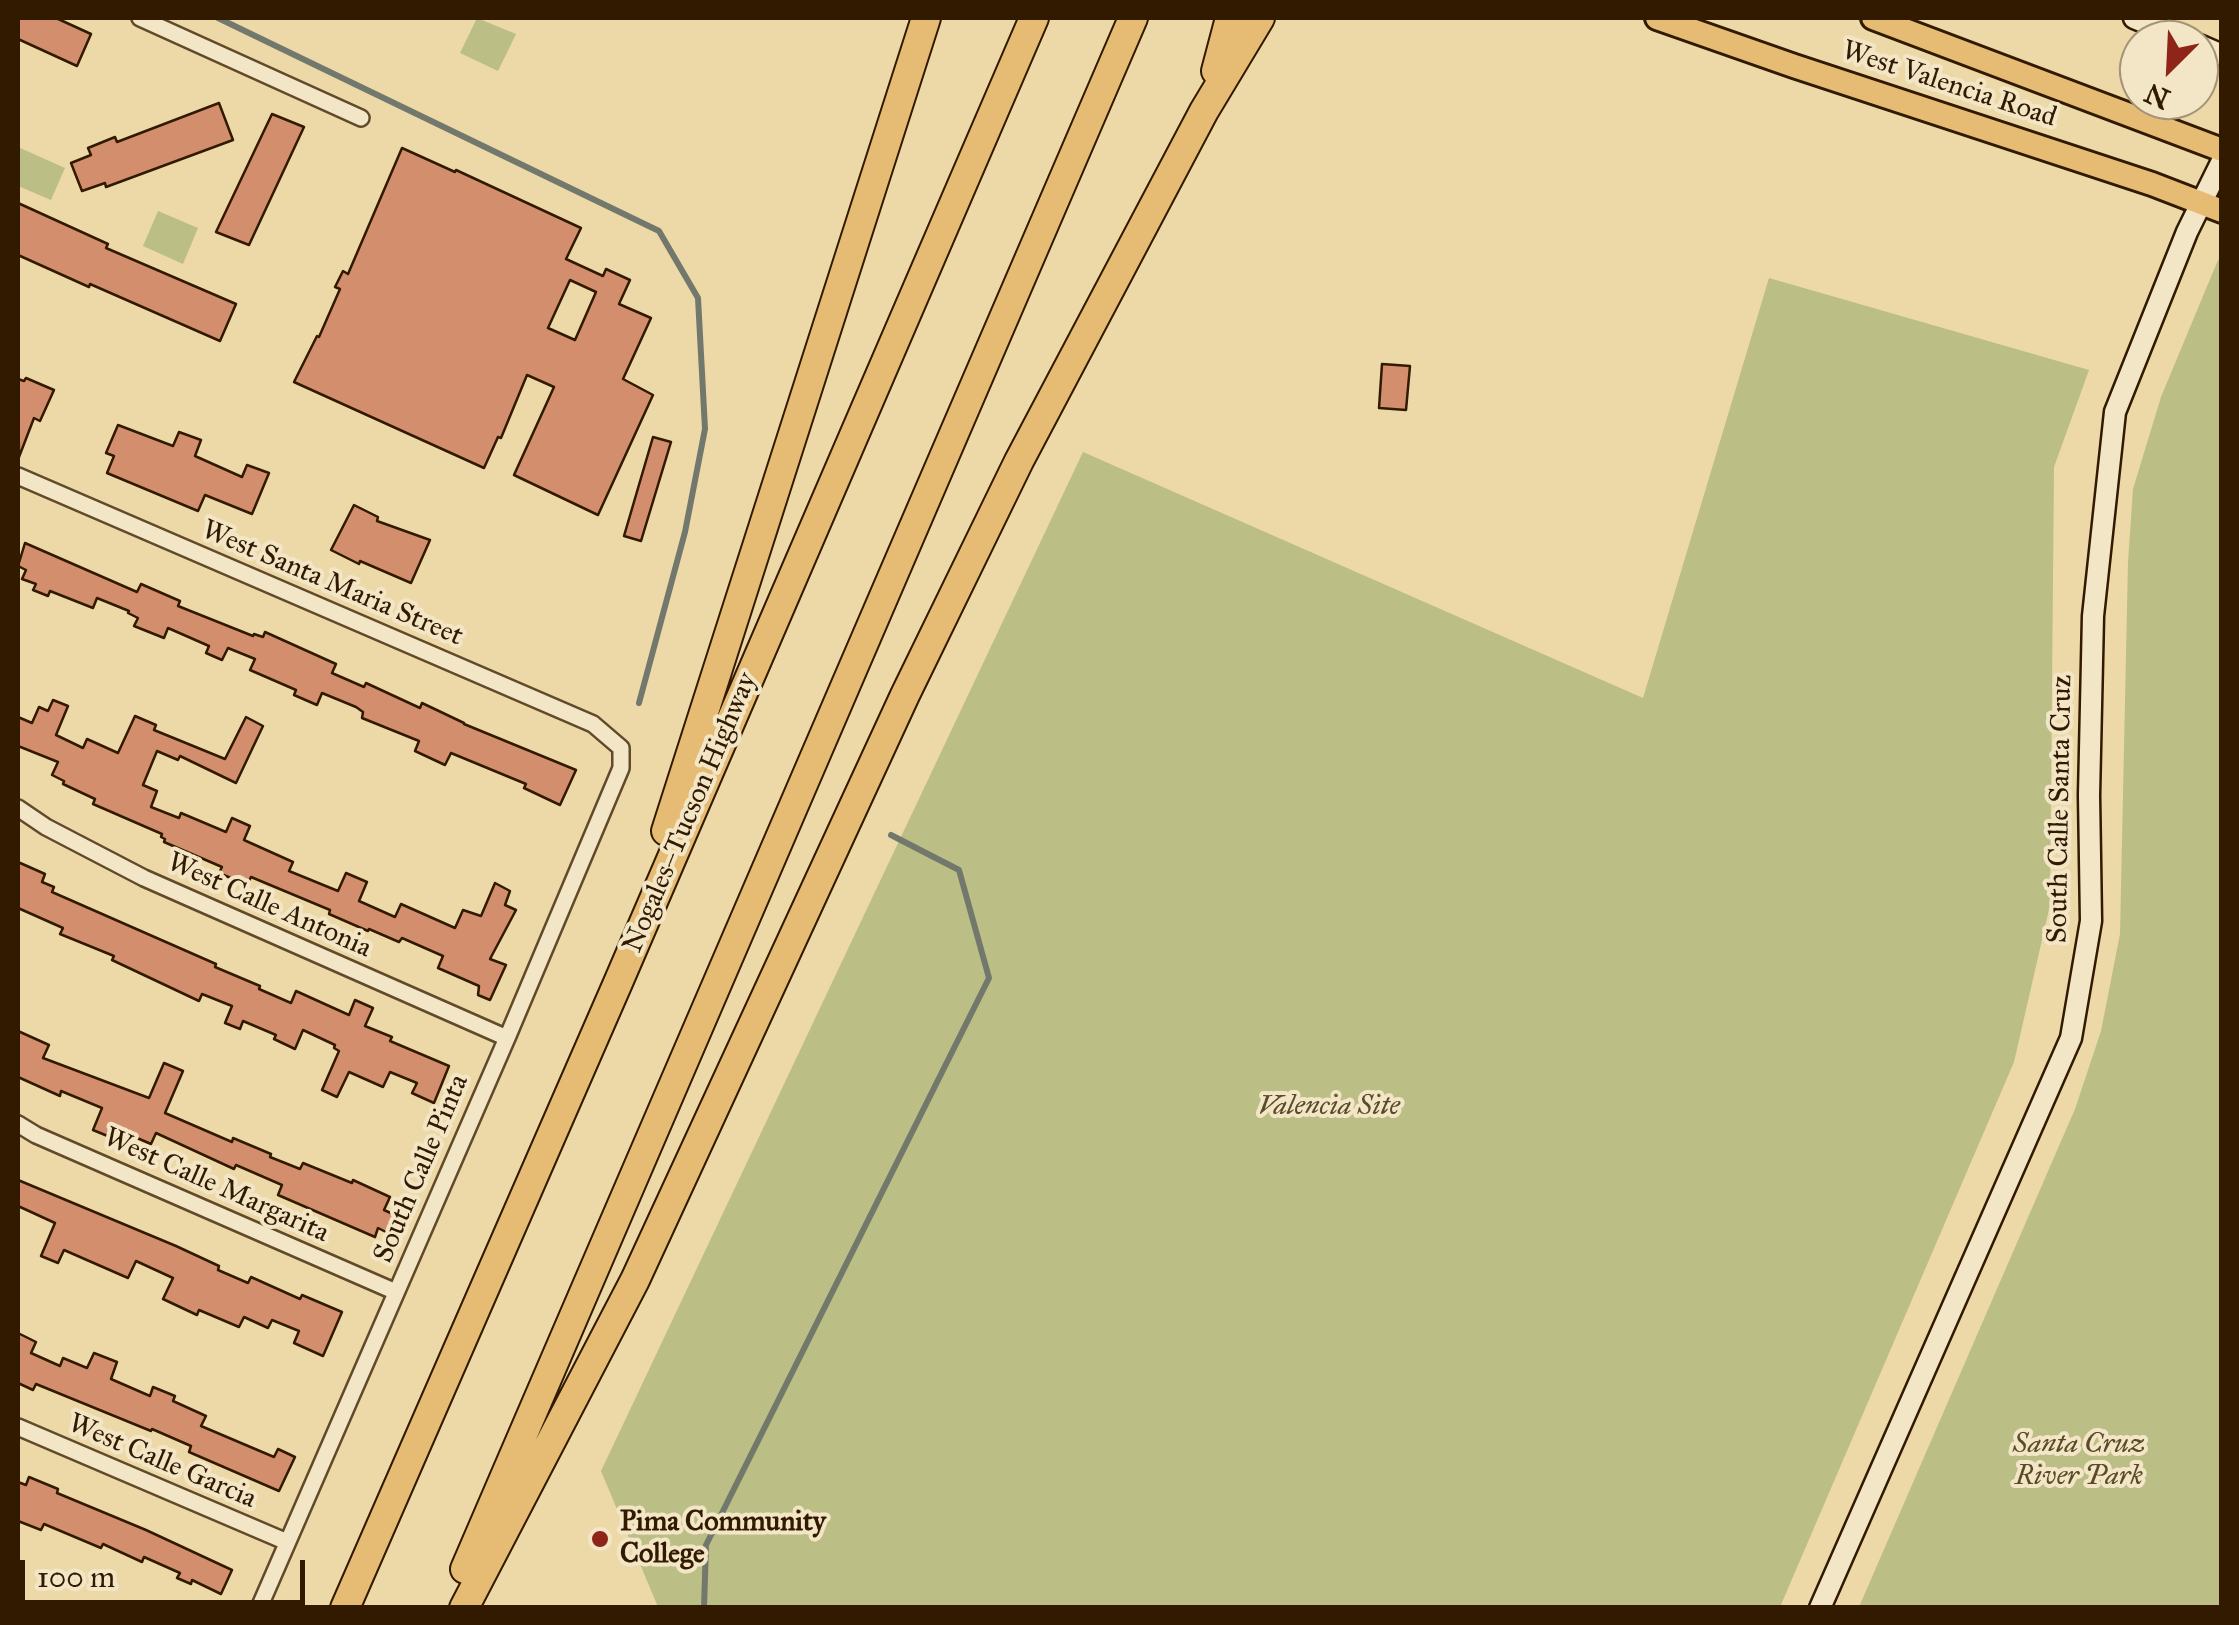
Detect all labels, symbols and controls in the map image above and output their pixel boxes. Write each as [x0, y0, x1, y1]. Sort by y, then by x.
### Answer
north arrow [2119, 20, 2219, 120]
street label: West Valencia Road [1837, 34, 2061, 136]
text: N [2139, 75, 2175, 117]
street label: West Santa Maria Street [196, 514, 468, 654]
street label: Nogales–Tucson Highway [617, 668, 765, 958]
street label: South Calle Santa Cruz [2042, 674, 2080, 944]
street label: West Calle Antonia [162, 846, 376, 966]
street label: South Calle Pinta [367, 1070, 477, 1268]
park label: Valencia Site [1258, 1090, 1400, 1124]
street label: West Calle Margarita [98, 1121, 334, 1251]
street label: West Calle Garcia [63, 1407, 261, 1517]
park label: Santa Cruz River Park [2013, 1428, 2145, 1494]
place label: Pima Community College [620, 1506, 826, 1572]
marker: Pima Community College [589, 1528, 611, 1550]
scale bar [25, 1540, 310, 1602]
text: 100 m [37, 1559, 115, 1595]

